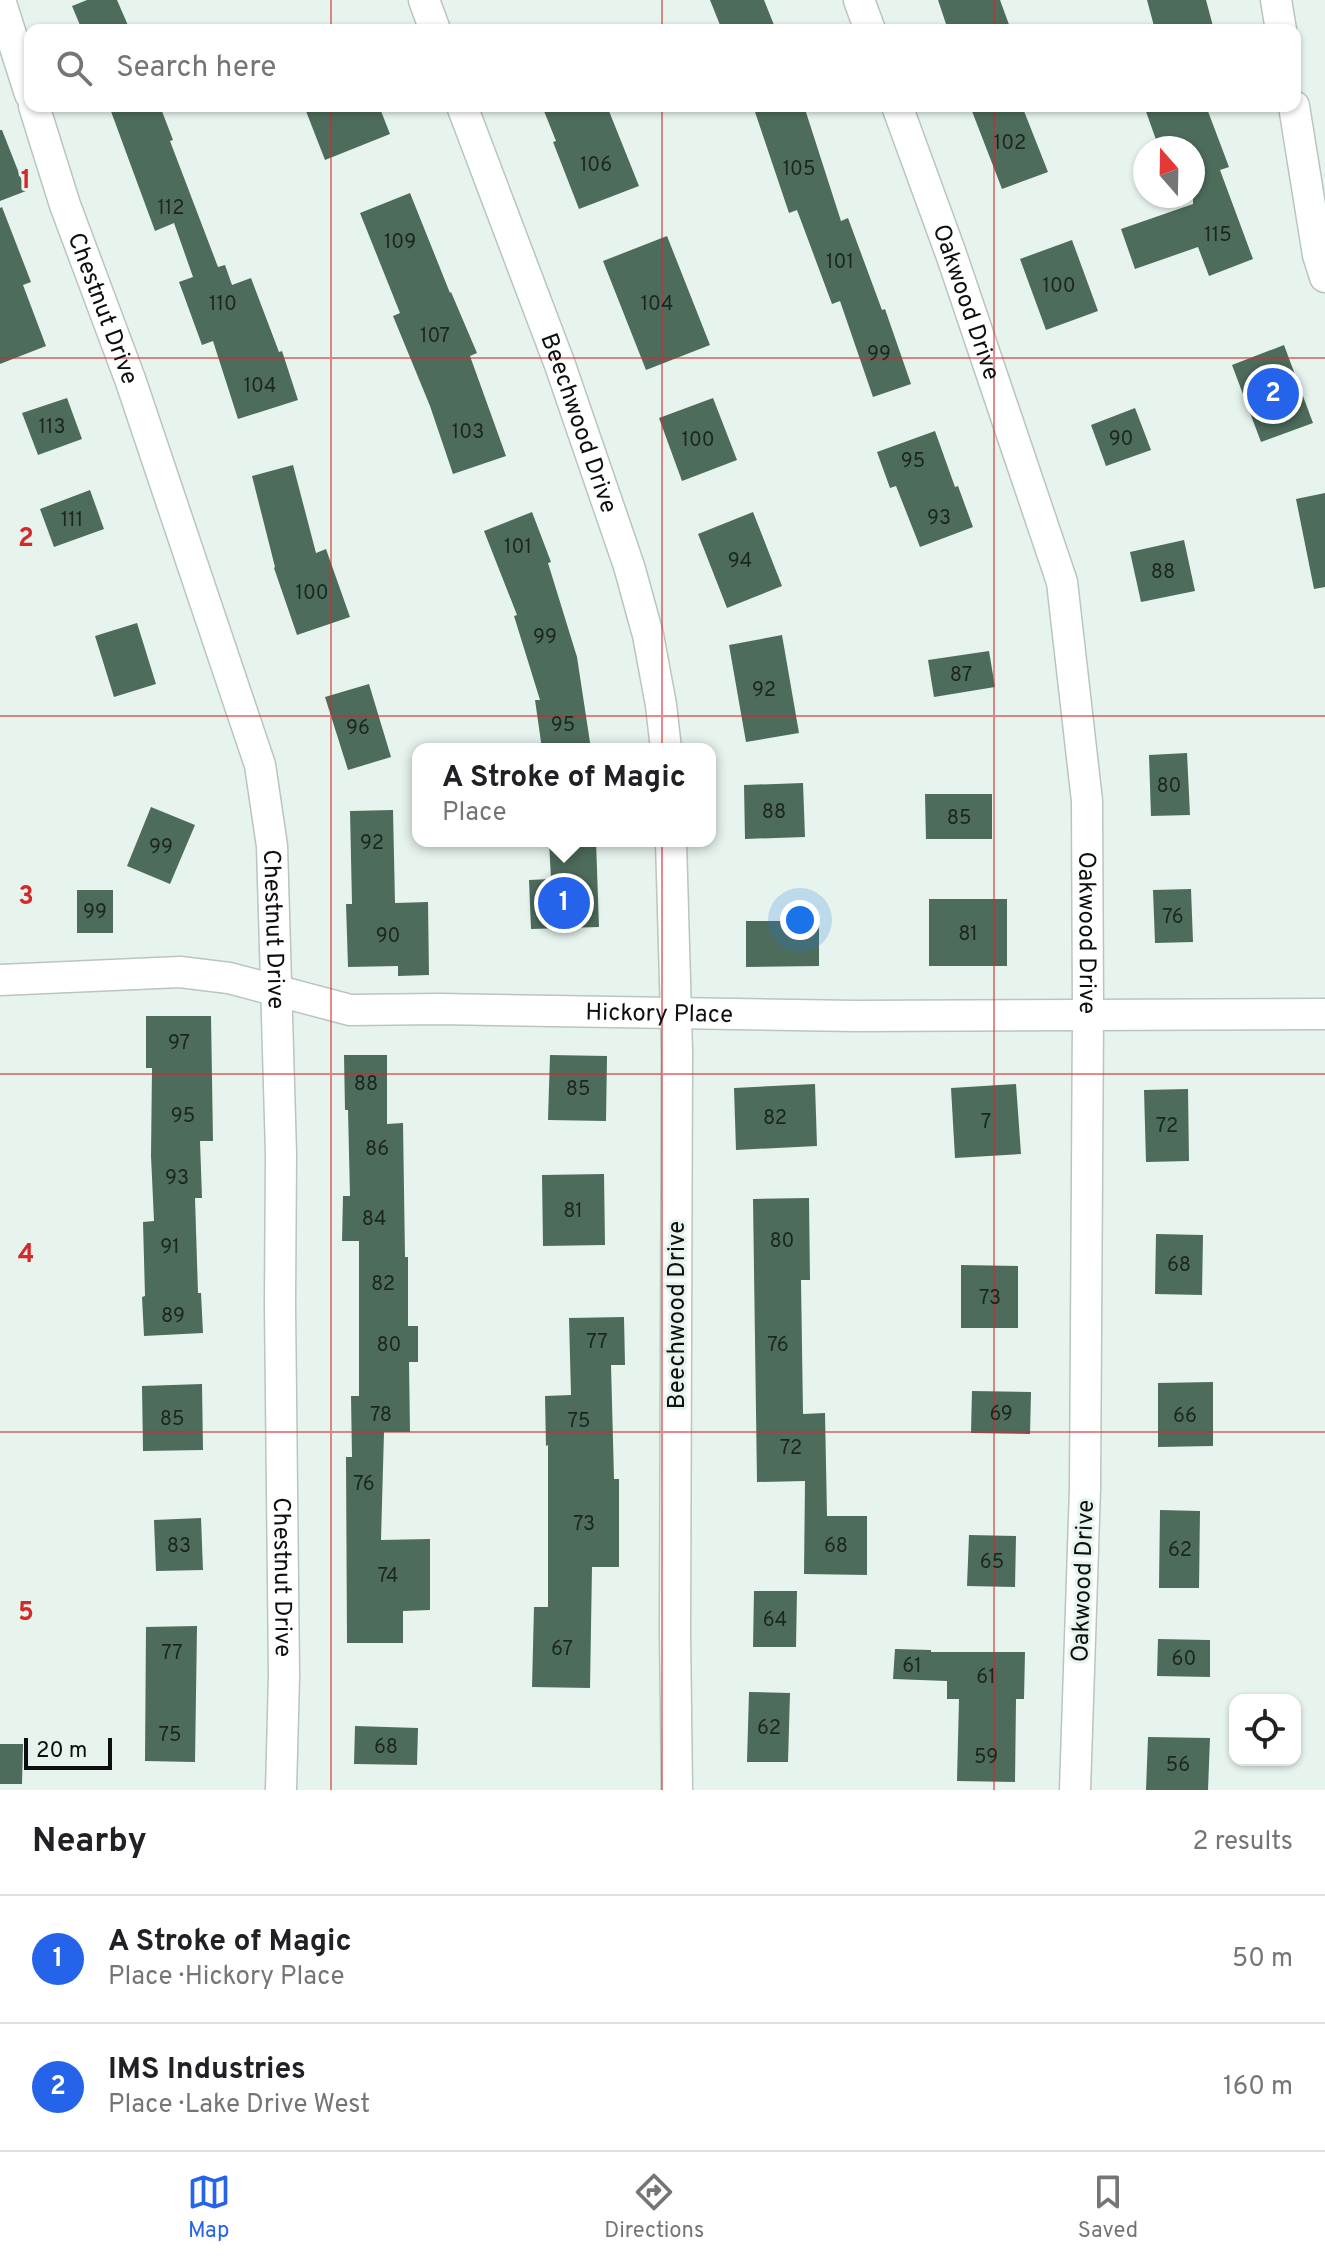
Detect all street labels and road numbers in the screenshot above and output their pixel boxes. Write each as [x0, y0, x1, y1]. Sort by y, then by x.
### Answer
street label: Oakwood Drive [924, 221, 1006, 384]
street label: Chestnut Drive [60, 229, 144, 389]
street label: Beechwood Drive [532, 329, 623, 517]
street label: Chestnut Drive [255, 849, 290, 1010]
street label: Oakwood Drive [1070, 851, 1101, 1014]
street label: Hickory Place [585, 998, 733, 1031]
street label: Beechwood Drive [663, 1221, 693, 1409]
street label: Chestnut Drive [265, 1497, 297, 1657]
street label: Oakwood Drive [1066, 1499, 1102, 1663]

